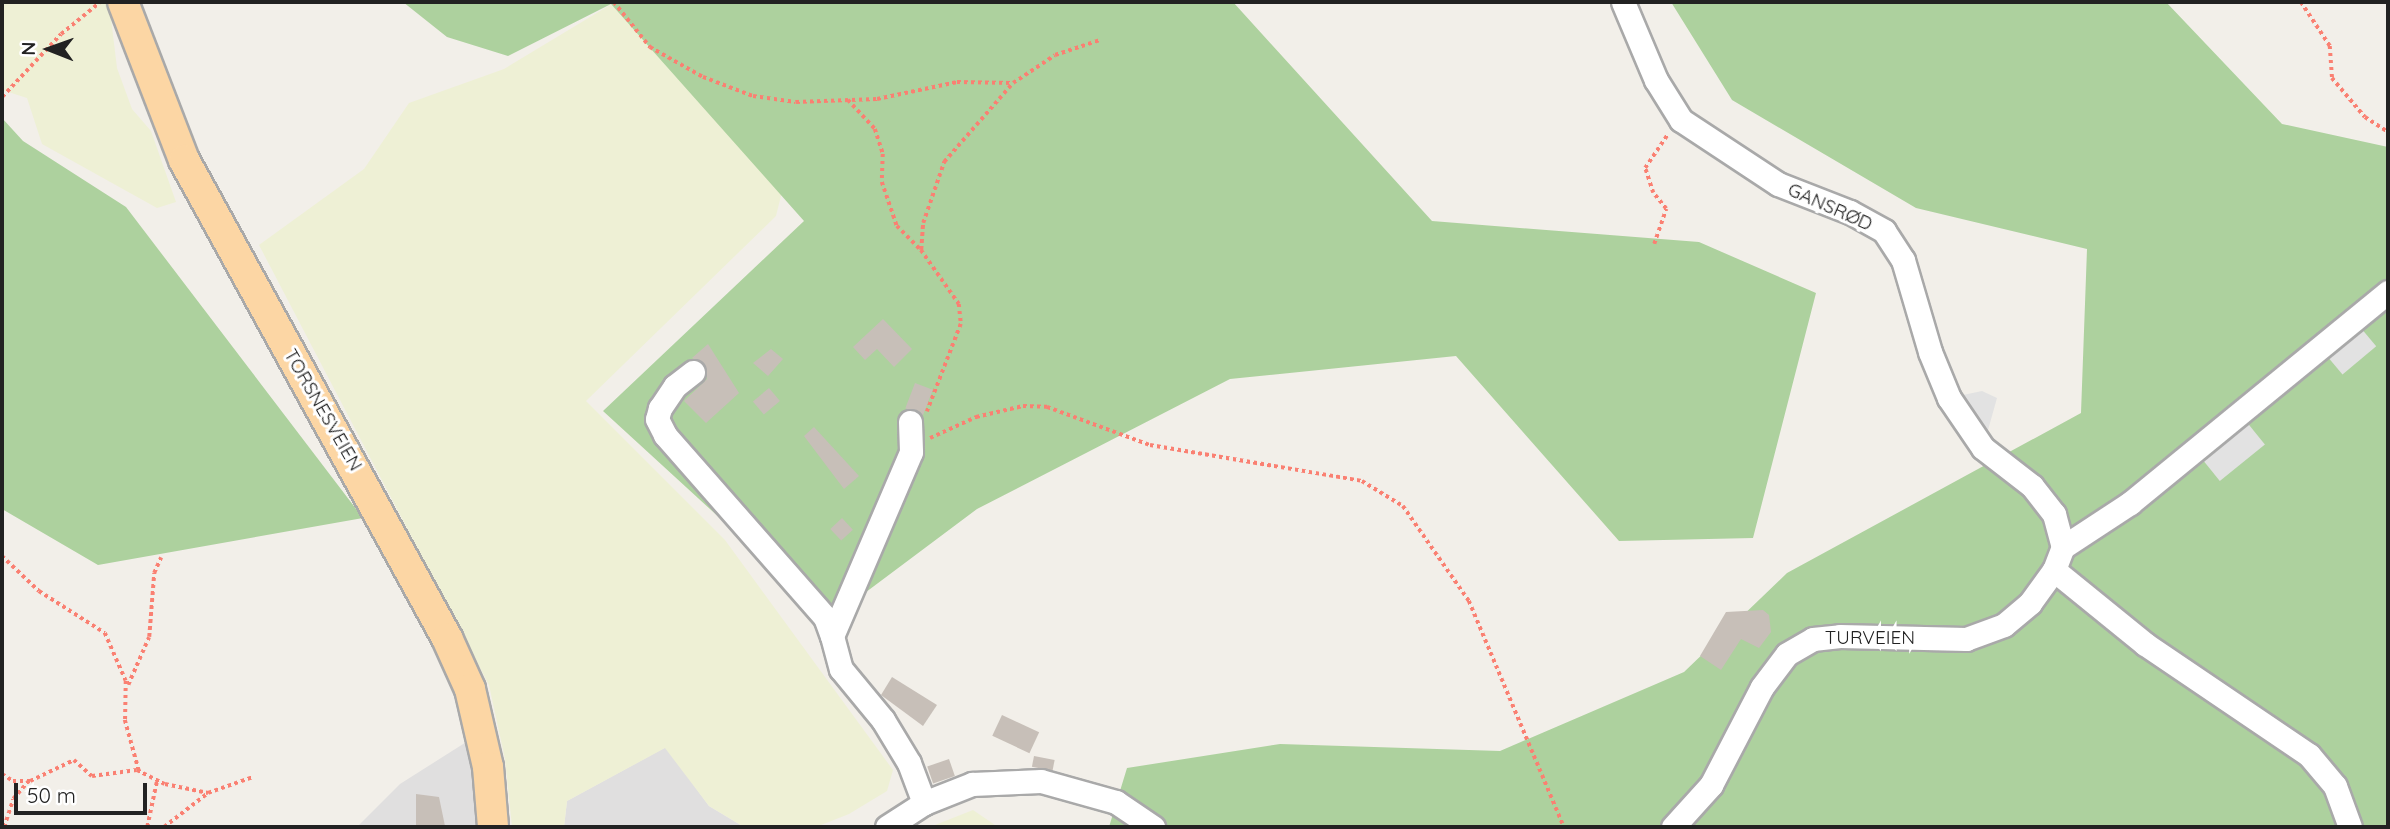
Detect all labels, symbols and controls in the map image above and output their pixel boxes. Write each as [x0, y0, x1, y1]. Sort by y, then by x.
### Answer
north arrow [14, 14, 84, 84]
text: N [16, 41, 40, 56]
street label: GANSRØD [1784, 178, 1876, 236]
street label: TORSNESVEIEN [279, 345, 367, 475]
street label: TURVEIEN [1825, 627, 1915, 649]
scale bar [18, 770, 150, 814]
text: 50 m [27, 782, 76, 808]

